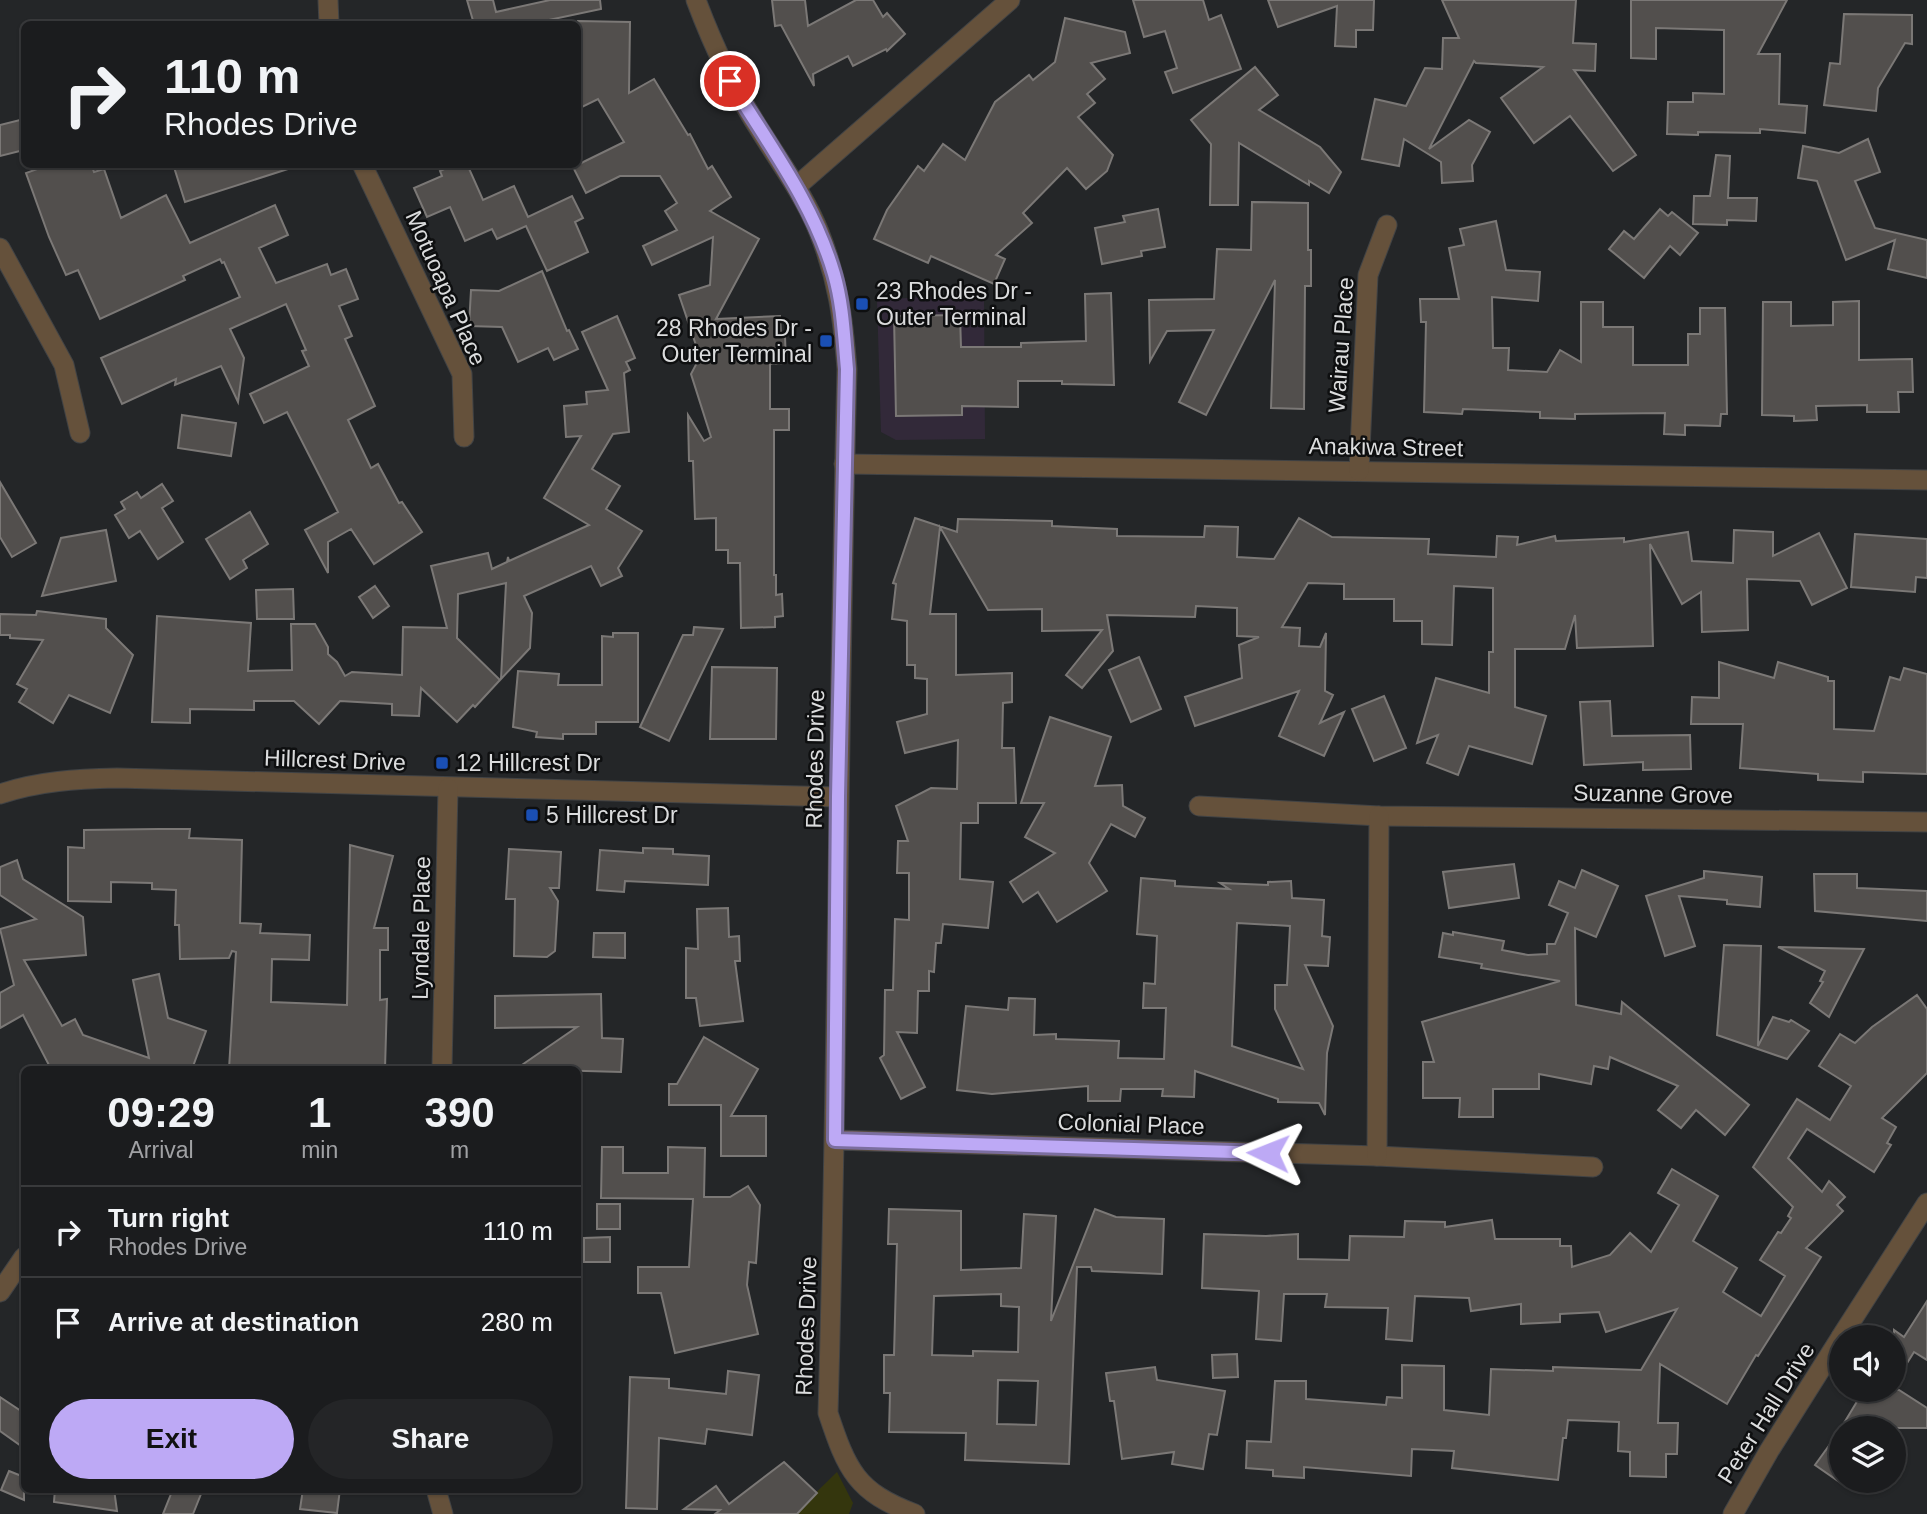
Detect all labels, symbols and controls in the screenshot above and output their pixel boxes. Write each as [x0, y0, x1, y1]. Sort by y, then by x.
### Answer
icon: right [49, 49, 140, 140]
text: 110 m [164, 49, 300, 103]
pin [700, 51, 760, 111]
icon: arrive [711, 62, 749, 100]
text: Rhodes Drive [164, 106, 358, 142]
street label: Motuoapa Place [400, 207, 492, 369]
street label: Wairau Place [1323, 276, 1359, 414]
place label: 23 Rhodes Dr - Outer Terminal [876, 278, 1032, 330]
marker: 23 Rhodes Dr - Outer Terminal [854, 296, 870, 312]
place label: 28 Rhodes Dr - Outer Terminal [656, 315, 812, 367]
marker: 28 Rhodes Dr - Outer Terminal [818, 333, 834, 349]
street label: Anakiwa Street [1308, 433, 1464, 461]
street label: Rhodes Drive [801, 689, 829, 829]
street label: Hillcrest Drive [264, 745, 406, 775]
place label: 12 Hillcrest Dr [456, 750, 601, 776]
marker: 12 Hillcrest Dr [434, 755, 450, 771]
street label: Suzanne Grove [1573, 780, 1733, 808]
place label: 5 Hillcrest Dr [546, 802, 678, 828]
marker: 5 Hillcrest Dr [524, 807, 540, 823]
street label: Lyndale Place [407, 856, 435, 1000]
text: 09:29 [107, 1089, 215, 1136]
text: 1 [308, 1089, 331, 1136]
text: 390 [425, 1089, 495, 1136]
street label: Colonial Place [1057, 1108, 1205, 1140]
position arrow [1231, 1116, 1305, 1190]
text: Arrival [128, 1137, 194, 1163]
text: min [301, 1137, 338, 1163]
text: m [450, 1137, 469, 1163]
text: Turn right [108, 1203, 229, 1233]
icon: right [49, 1213, 87, 1251]
text: 110 m [483, 1216, 553, 1246]
text: Rhodes Drive [108, 1234, 247, 1260]
street label: Rhodes Drive [791, 1256, 821, 1396]
icon: arrive [49, 1304, 87, 1342]
text: Arrive at destination [108, 1307, 359, 1337]
text: 280 m [481, 1307, 553, 1337]
map controls [1829, 1325, 1906, 1493]
button: sound [1829, 1325, 1906, 1402]
street label: Peter Hall Drive [1712, 1338, 1820, 1488]
button: Exit [49, 1399, 294, 1479]
button: Share [308, 1399, 553, 1479]
button: layers [1829, 1416, 1906, 1493]

